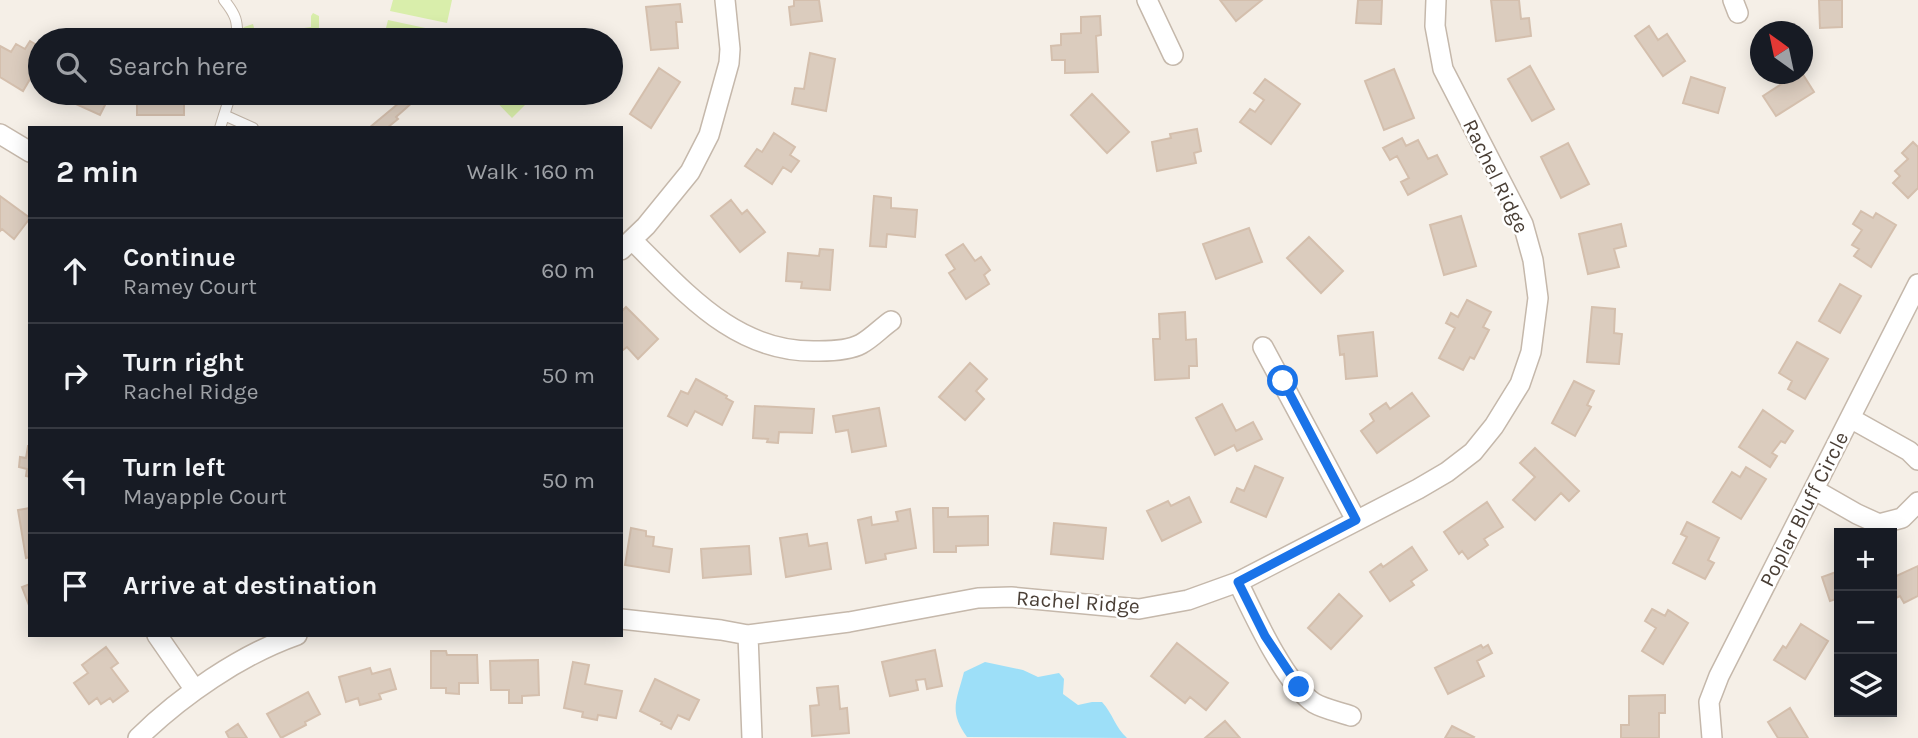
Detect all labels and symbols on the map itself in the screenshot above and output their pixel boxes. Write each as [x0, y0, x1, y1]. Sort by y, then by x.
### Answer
north arrow [1750, 21, 1813, 84]
street label: Rachel Ridge [1458, 115, 1534, 237]
route start [1267, 365, 1298, 396]
street label: Poplar Bluff Circle [1755, 428, 1853, 590]
street label: Rachel Ridge [1015, 586, 1141, 618]
route end [1283, 671, 1314, 702]

